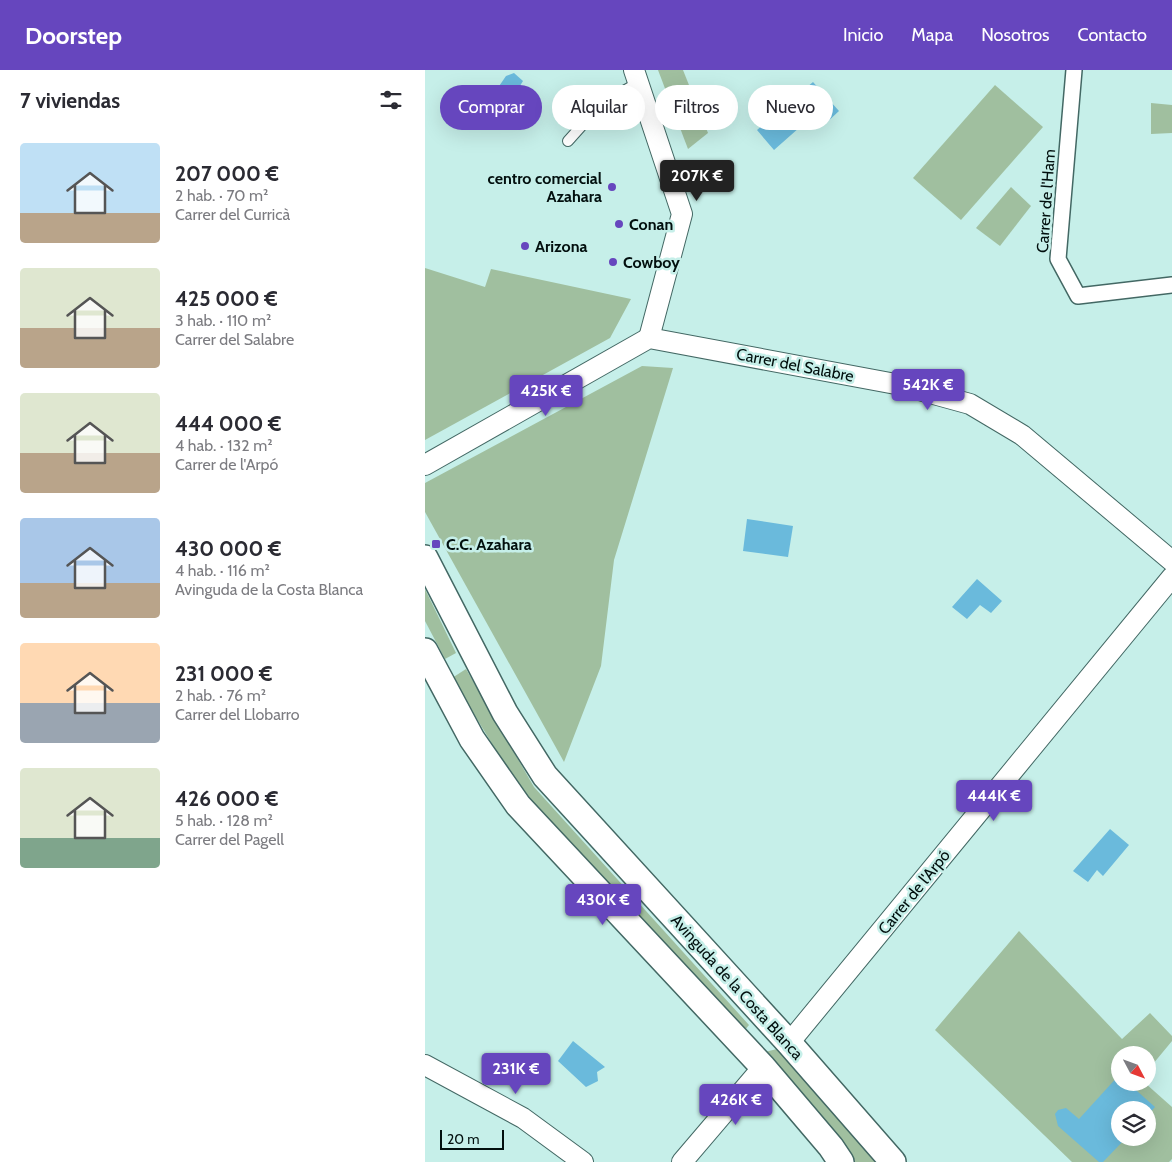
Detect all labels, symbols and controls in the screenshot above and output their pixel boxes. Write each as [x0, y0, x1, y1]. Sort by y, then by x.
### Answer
text: Doorstep [25, 21, 122, 50]
text: Inicio [843, 24, 883, 46]
text: Mapa [911, 24, 953, 46]
text: Nosotros [981, 24, 1050, 46]
text: Contacto [1078, 24, 1147, 46]
chip: Comprar [440, 85, 542, 130]
chip: Alquilar [552, 85, 645, 130]
chip: Filtros [655, 85, 738, 130]
chip: Nuevo [748, 85, 833, 130]
icon: filters [377, 86, 405, 114]
text: 7 viviendas [20, 88, 120, 113]
street label: Carrer de l'Ham [1033, 148, 1059, 254]
pin: 207K € [656, 160, 738, 202]
text: 207 000 € [175, 161, 279, 186]
icon: home [60, 163, 120, 223]
text: 207K € [671, 166, 723, 185]
place label: centro comercial Azahara [488, 169, 602, 206]
marker: centro comercial Azahara [606, 181, 618, 193]
text: 2 hab. · 70 m² [175, 186, 268, 205]
text: Carrer del Curricà [175, 205, 290, 224]
place label: Conan [629, 215, 673, 234]
marker: Conan [613, 218, 625, 230]
place label: Arizona [535, 237, 588, 256]
marker: Arizona [519, 240, 531, 252]
place label: Cowboy [623, 253, 680, 272]
marker: Cowboy [607, 256, 619, 268]
text: 425 000 € [175, 286, 278, 311]
icon: home [60, 288, 120, 348]
text: 3 hab. · 110 m² [175, 311, 271, 330]
text: Carrer del Salabre [175, 330, 294, 349]
street label: Carrer del Salabre [735, 344, 855, 386]
pin: 542K € [887, 368, 969, 411]
pin: 425K € [505, 374, 587, 417]
text: 542K € [903, 375, 953, 394]
text: 425K € [521, 381, 571, 400]
text: 444 000 € [175, 411, 282, 436]
icon: home [60, 413, 120, 473]
text: 4 hab. · 132 m² [175, 436, 272, 455]
text: Carrer de l'Arpó [175, 455, 278, 474]
place label: C.C. Azahara [446, 535, 532, 554]
text: 430 000 € [175, 536, 282, 561]
icon: home [60, 538, 120, 598]
marker: C.C. Azahara [430, 538, 442, 550]
text: 4 hab. · 116 m² [175, 561, 270, 580]
text: Avinguda de la Costa Blanca [175, 580, 363, 599]
text: 231 000 € [175, 661, 273, 686]
icon: home [60, 663, 120, 723]
text: 2 hab. · 76 m² [175, 686, 266, 705]
text: Carrer del Llobarro [175, 705, 300, 724]
pin: 444K € [953, 780, 1035, 822]
text: 426 000 € [175, 786, 278, 811]
text: 444K € [967, 786, 1021, 805]
icon: home [60, 788, 120, 848]
text: 5 hab. · 128 m² [175, 811, 273, 830]
text: Carrer del Pagell [175, 830, 284, 849]
street label: Carrer de l'Arpó [874, 846, 954, 938]
pin: 430K € [562, 884, 644, 926]
text: 430K € [576, 890, 630, 909]
street label: Avinguda de la Costa Blanca [667, 911, 807, 1064]
north arrow [1111, 1046, 1156, 1091]
map controls [1111, 1046, 1156, 1146]
pin: 231K € [475, 1052, 557, 1095]
text: 231K € [493, 1059, 539, 1078]
pin: 426K € [695, 1084, 777, 1126]
text: 426K € [710, 1090, 762, 1109]
button: layers [1111, 1101, 1156, 1146]
scale bar [440, 1127, 504, 1150]
text: 20 m [447, 1130, 480, 1148]

